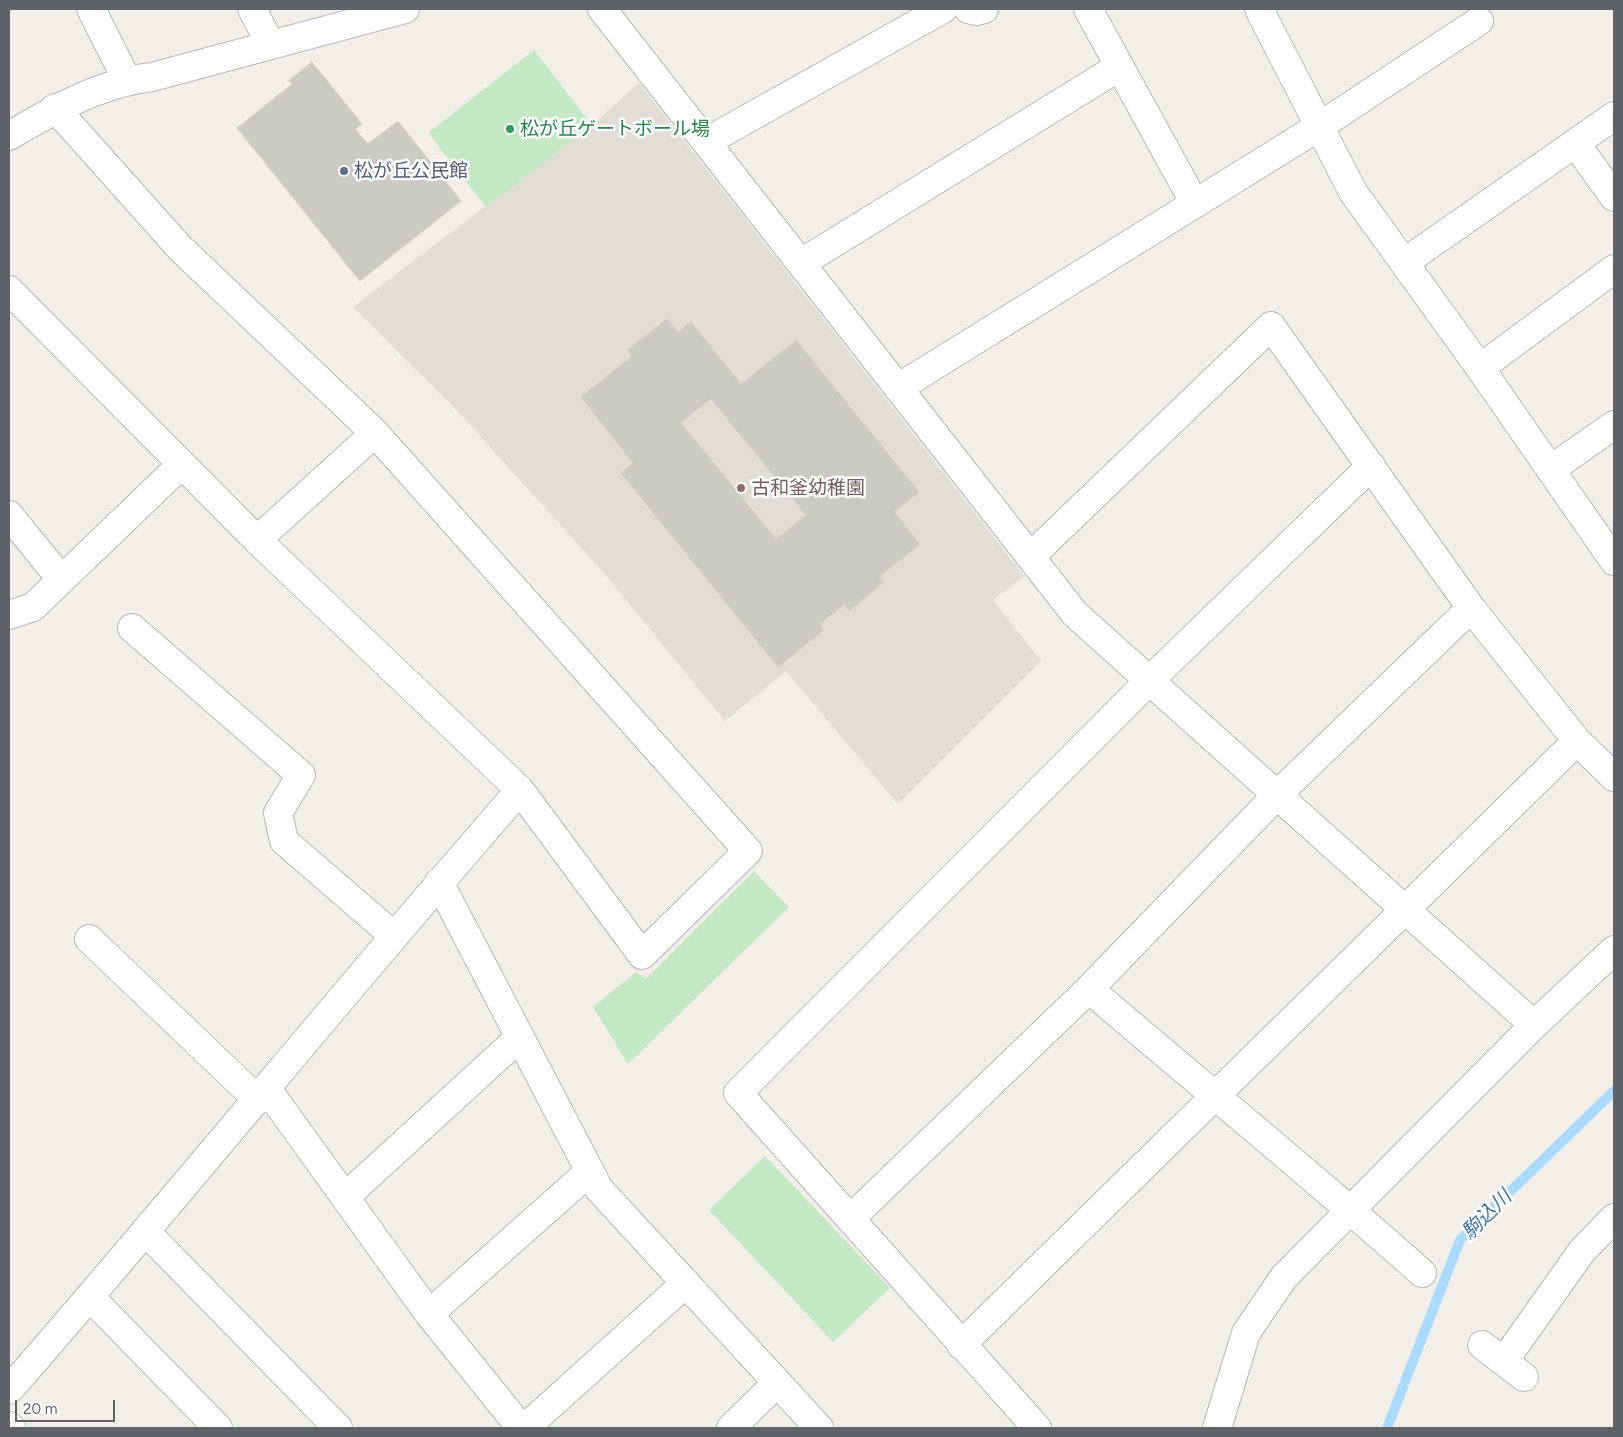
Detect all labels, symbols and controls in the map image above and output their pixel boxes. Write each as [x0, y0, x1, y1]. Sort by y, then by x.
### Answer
place label: 松が丘ゲートボール場 [520, 118, 710, 140]
marker: 松が丘ゲートボール場 [504, 123, 516, 135]
place label: 松が丘公民館 [354, 160, 468, 182]
marker: 松が丘公民館 [338, 165, 350, 177]
place label: 古和釜幼稚園 [751, 477, 865, 499]
marker: 古和釜幼稚園 [735, 482, 747, 494]
water label: 駒込川 [1457, 1185, 1517, 1245]
scale bar [18, 1390, 118, 1422]
text: 20 m [23, 1400, 57, 1418]

